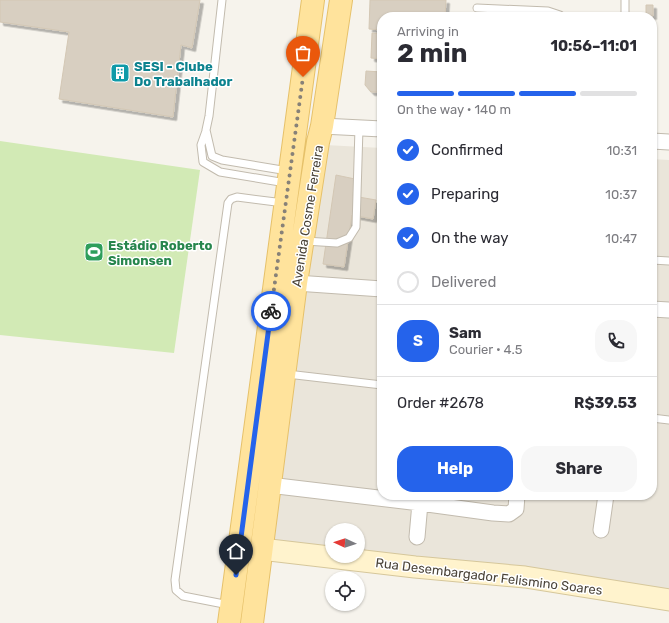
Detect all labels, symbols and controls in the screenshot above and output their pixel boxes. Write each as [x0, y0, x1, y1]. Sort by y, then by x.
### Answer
text: Arriving in [397, 24, 459, 39]
pin [286, 36, 320, 77]
text: 10:56–11:01 [550, 37, 637, 55]
text: 2 min [397, 38, 467, 69]
icon: bag [292, 42, 314, 64]
place label: SESI - Clube Do Trabalhador [134, 59, 233, 89]
building icon: SESI - Clube Do Trabalhador [109, 62, 131, 84]
text: On the way · 140 m [397, 102, 511, 117]
icon: check [397, 139, 419, 161]
text: Confirmed [431, 141, 503, 159]
text: 10:31 [607, 143, 637, 158]
street label: Avenida Cosme Ferreira [289, 144, 326, 288]
icon: check [397, 183, 419, 205]
text: Preparing [431, 185, 499, 203]
text: 10:37 [605, 187, 637, 202]
icon: check [397, 227, 419, 249]
text: On the way [431, 229, 509, 247]
text: 10:47 [605, 231, 637, 246]
place label: Estádio Roberto Simonsen [108, 238, 213, 268]
sports icon: Estádio Roberto Simonsen [83, 241, 105, 263]
text: Delivered [431, 273, 496, 291]
courier [251, 291, 291, 331]
icon: bike [260, 300, 282, 322]
button: phone [595, 320, 637, 362]
text: Sam [449, 324, 482, 342]
text: S [413, 332, 423, 350]
text: Courier · 4.5 [449, 342, 523, 357]
text: Order #2678 [397, 394, 484, 412]
text: R$39.53 [574, 394, 637, 412]
button: Help [397, 446, 513, 492]
button: Share [521, 446, 637, 492]
north arrow [325, 523, 365, 563]
map controls [325, 523, 365, 611]
pin [219, 534, 253, 575]
icon: home [225, 540, 247, 562]
street label: Rua Desembargador Felismino Soares [375, 555, 604, 599]
button: locate [325, 571, 365, 611]

